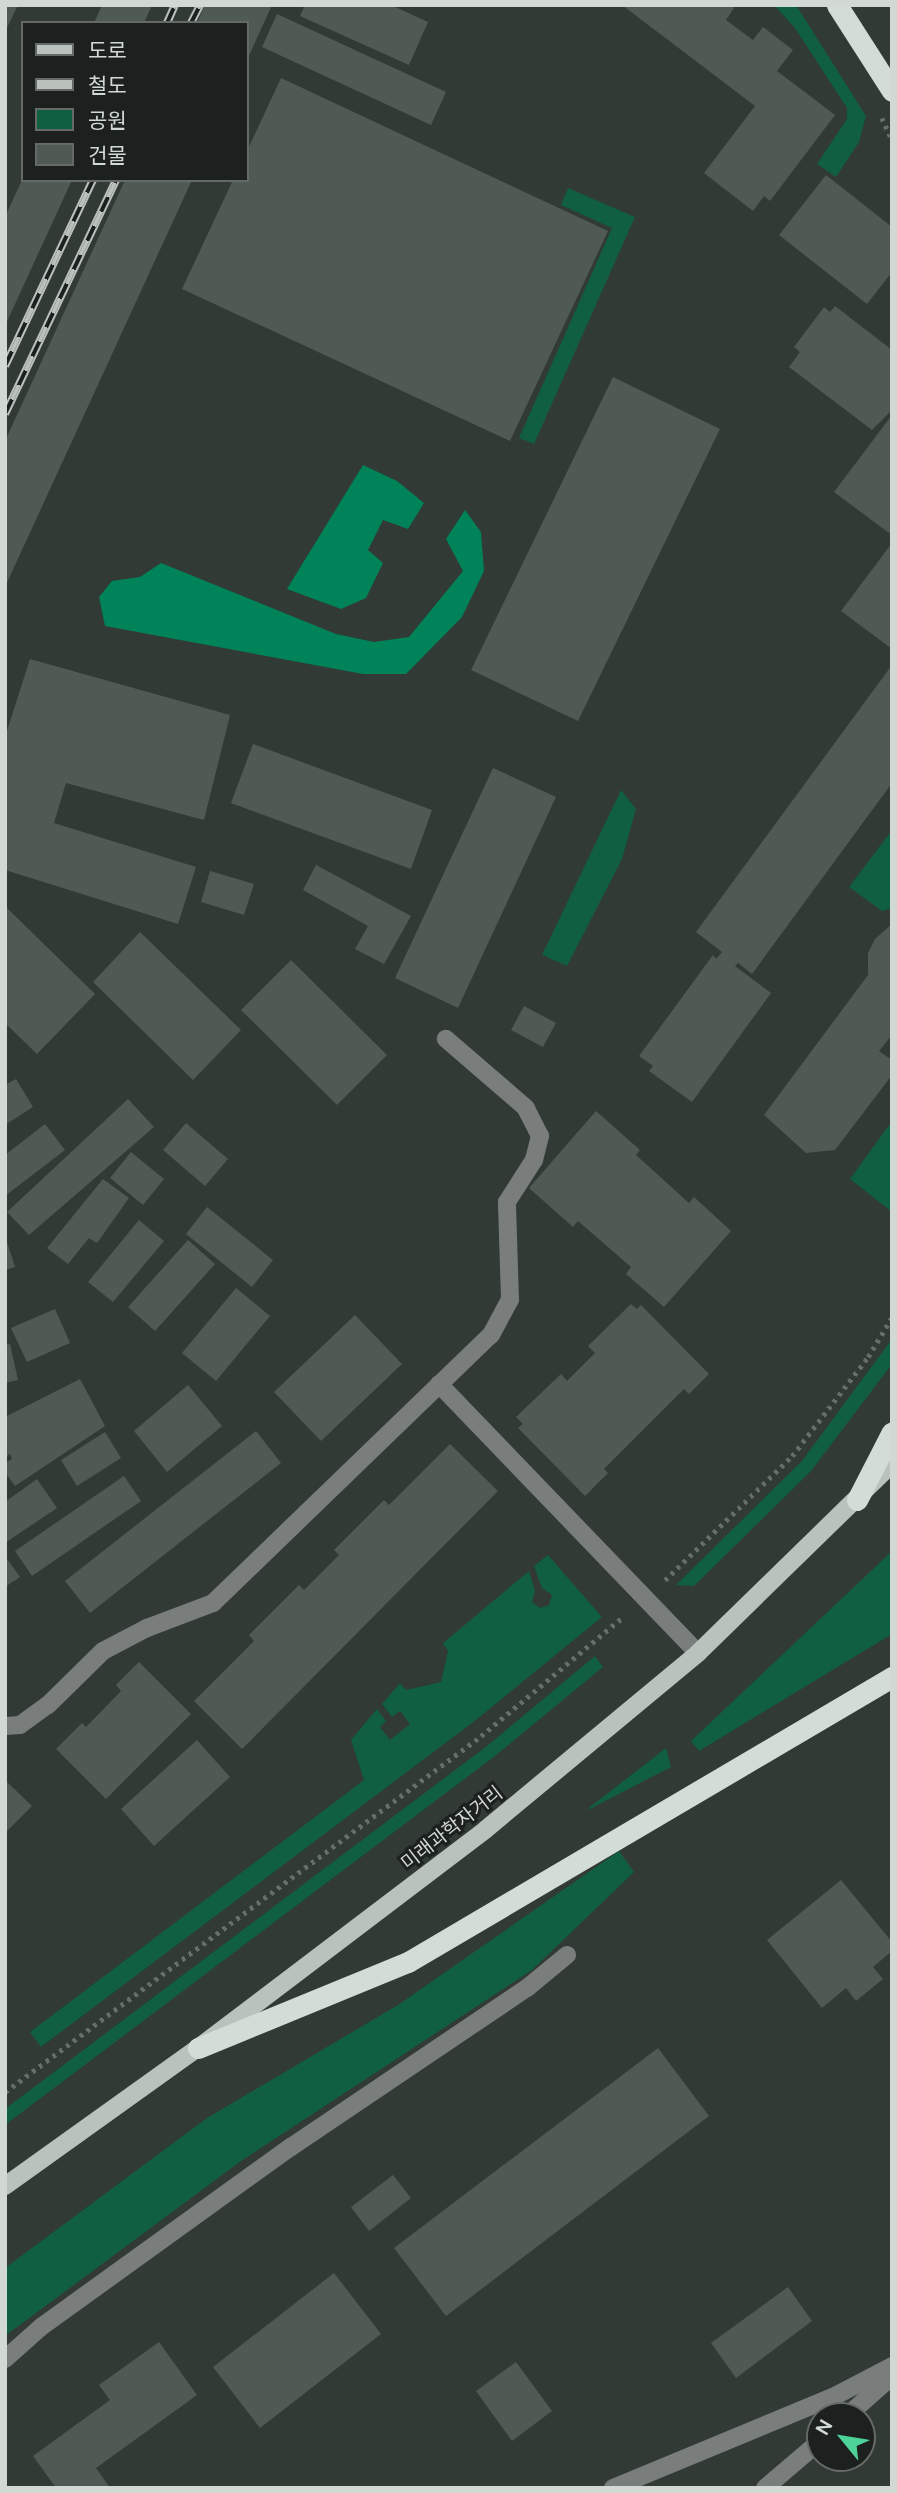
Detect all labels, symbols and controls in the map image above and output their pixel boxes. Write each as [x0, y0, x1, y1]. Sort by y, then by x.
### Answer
legend [21, 21, 248, 182]
text: 도로 [88, 37, 127, 65]
text: 철도 [88, 72, 127, 100]
text: 공원 [88, 107, 127, 135]
text: 건물 [88, 142, 127, 170]
street label: 미래과학자거리 [397, 1781, 507, 1875]
north arrow [806, 2402, 876, 2472]
text: N [810, 2415, 838, 2440]

